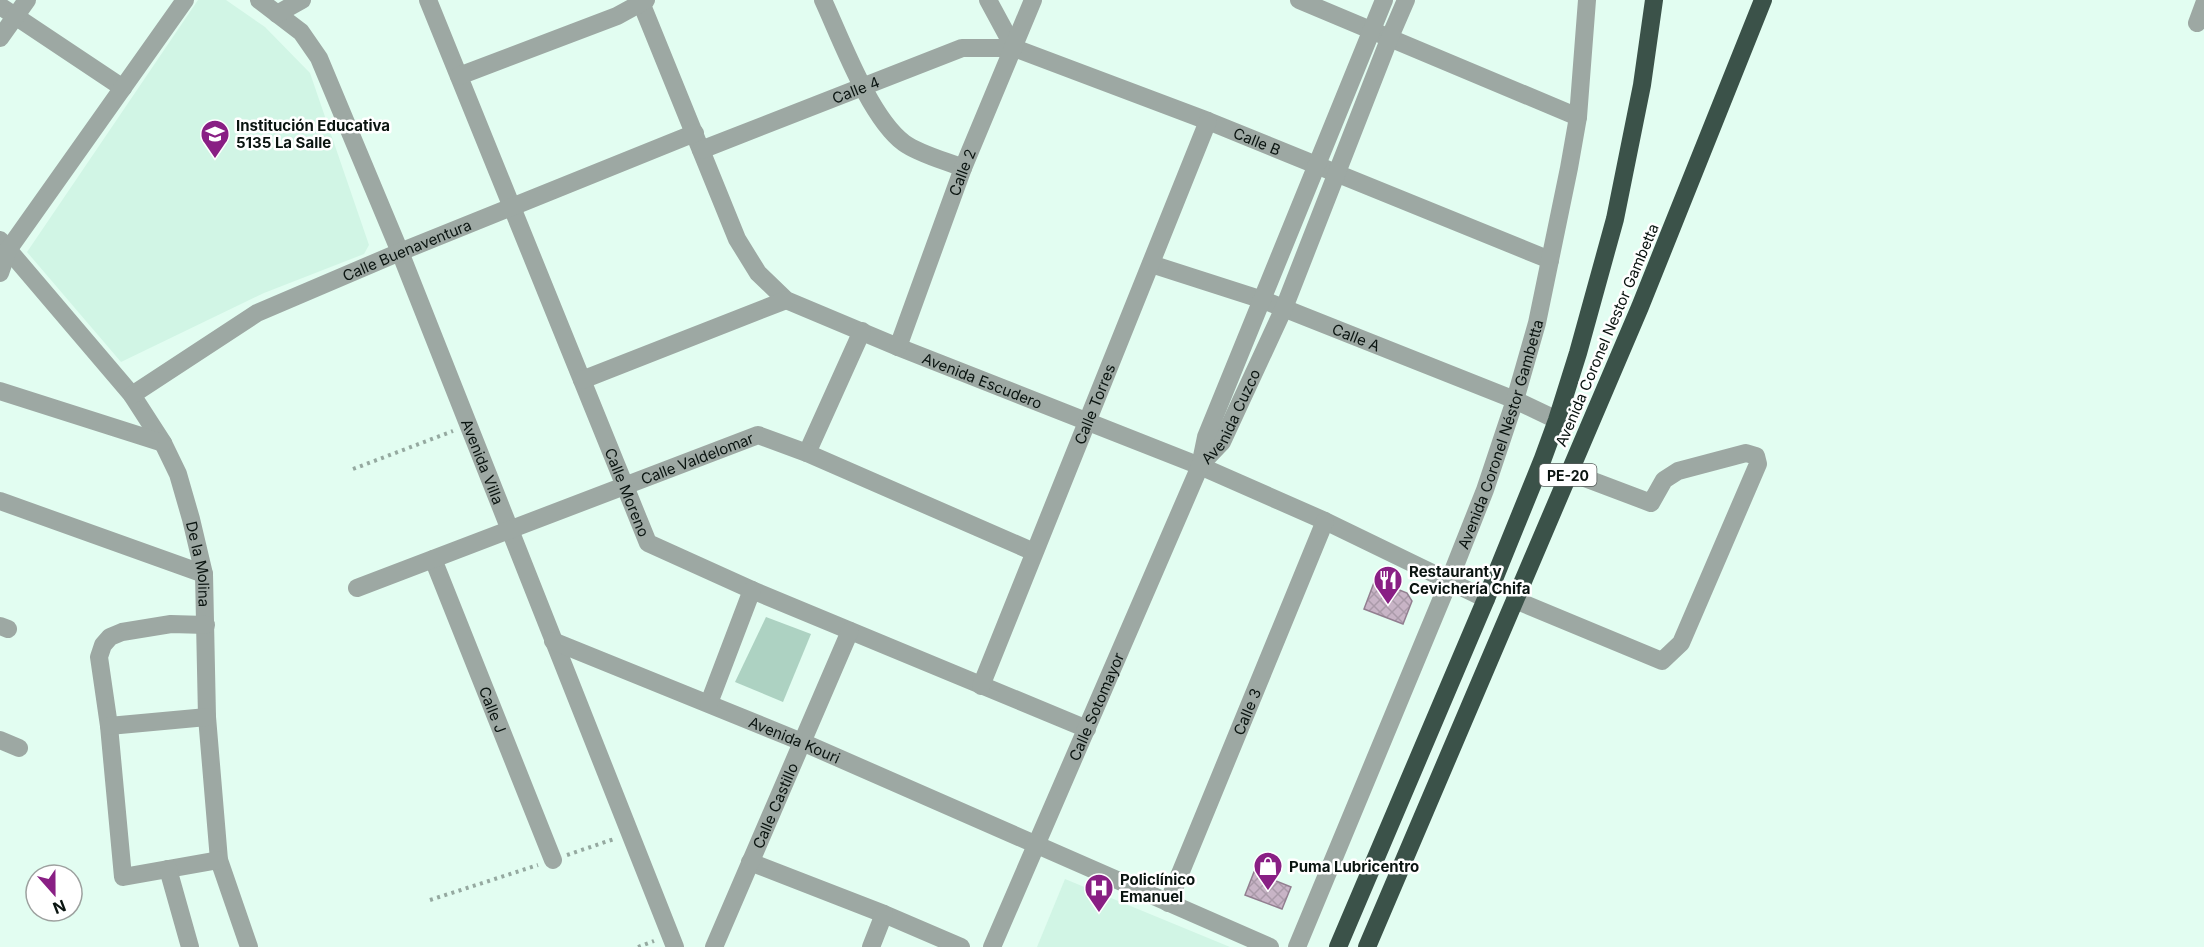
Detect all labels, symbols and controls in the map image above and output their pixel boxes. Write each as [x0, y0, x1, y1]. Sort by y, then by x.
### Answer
street label: Calle 4 [829, 72, 882, 107]
place label: Institución Educativa 5135 La Salle [236, 116, 390, 152]
school or university icon: Institución Educativa 5135 La Salle [199, 118, 231, 160]
street label: Calle B [1231, 123, 1284, 159]
street label: Calle 2 [944, 146, 979, 198]
street label: Calle Buenaventura [339, 215, 474, 285]
street label: Avenida Coronel Nestor Gambetta [1551, 221, 1663, 449]
street label: Avenida Coronel Néstor Gambetta [1453, 317, 1547, 552]
street label: Calle A [1330, 319, 1383, 355]
street label: Avenida Escudero [920, 348, 1045, 412]
street label: Calle Torres [1070, 361, 1119, 447]
street label: Avenida Cuzco [1197, 366, 1264, 468]
street label: Avenida Villa [457, 416, 508, 507]
street label: Calle Valdelomar [638, 428, 756, 488]
street label: Calle Moreno [601, 445, 654, 539]
road number: PE-20 [1540, 464, 1596, 486]
street label: De la Molina [182, 519, 214, 607]
place label: Restaurant y Cevichería Chifa [1409, 562, 1530, 598]
restaurant icon: Restaurant y Cevichería Chifa [1372, 564, 1404, 606]
street label: Calle Sotomayor [1064, 649, 1128, 764]
street label: Calle J [475, 684, 511, 735]
street label: Calle 3 [1229, 685, 1265, 738]
street label: Avenida Kouri [746, 712, 843, 767]
street label: Calle Castillo [748, 760, 802, 851]
shop icon: Puma Lubricentro [1252, 850, 1284, 892]
place label: Puma Lubricentro [1289, 857, 1419, 876]
north arrow [24, 863, 84, 923]
place label: Policlínico Emanuel [1120, 870, 1195, 906]
hospital icon: Policlínico Emanuel [1083, 872, 1115, 914]
text: N [50, 895, 69, 919]

